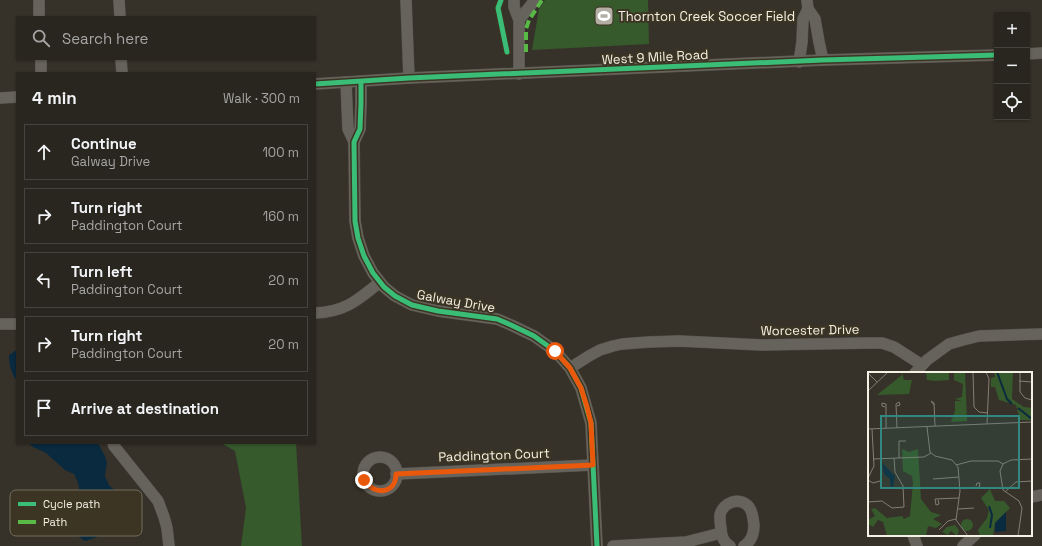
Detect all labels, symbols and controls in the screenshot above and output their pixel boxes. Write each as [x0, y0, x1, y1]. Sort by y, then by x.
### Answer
sports icon: Thornton Creek Soccer Field [593, 5, 615, 27]
place label: Thornton Creek Soccer Field [618, 8, 795, 25]
map controls [994, 12, 1030, 120]
button: + [994, 12, 1030, 48]
search box [16, 16, 316, 60]
icon: search [30, 27, 52, 49]
text: Search here [62, 29, 148, 48]
street label: West 9 Mile Road [601, 46, 709, 68]
button: − [994, 48, 1030, 84]
button: locate [994, 84, 1030, 120]
text: 4 min [32, 87, 77, 109]
text: Walk · 300 m [223, 90, 300, 107]
text: Continue [71, 134, 137, 153]
icon: ahead [33, 141, 55, 163]
text: 100 m [262, 144, 299, 161]
text: Galway Drive [71, 153, 150, 170]
text: Turn right [71, 198, 142, 217]
icon: right [33, 205, 55, 227]
text: 160 m [263, 208, 299, 225]
text: Paddington Court [71, 217, 183, 234]
text: Turn left [71, 262, 133, 281]
icon: left [33, 269, 55, 291]
text: 20 m [268, 272, 299, 289]
text: Paddington Court [71, 281, 183, 298]
street label: Galway Drive [415, 286, 497, 316]
street label: Worcester Drive [760, 321, 860, 339]
text: Turn right [71, 326, 142, 345]
icon: right [33, 333, 55, 355]
text: 20 m [268, 336, 299, 353]
route start [546, 342, 564, 360]
text: Paddington Court [71, 345, 183, 362]
inset map [868, 372, 1032, 536]
icon: arrive [33, 397, 55, 419]
text: Arrive at destination [71, 399, 219, 418]
street label: Paddington Court [438, 445, 550, 465]
route end [355, 471, 373, 489]
legend [10, 490, 142, 536]
text: Cycle path [43, 497, 100, 511]
text: Path [43, 515, 67, 529]

